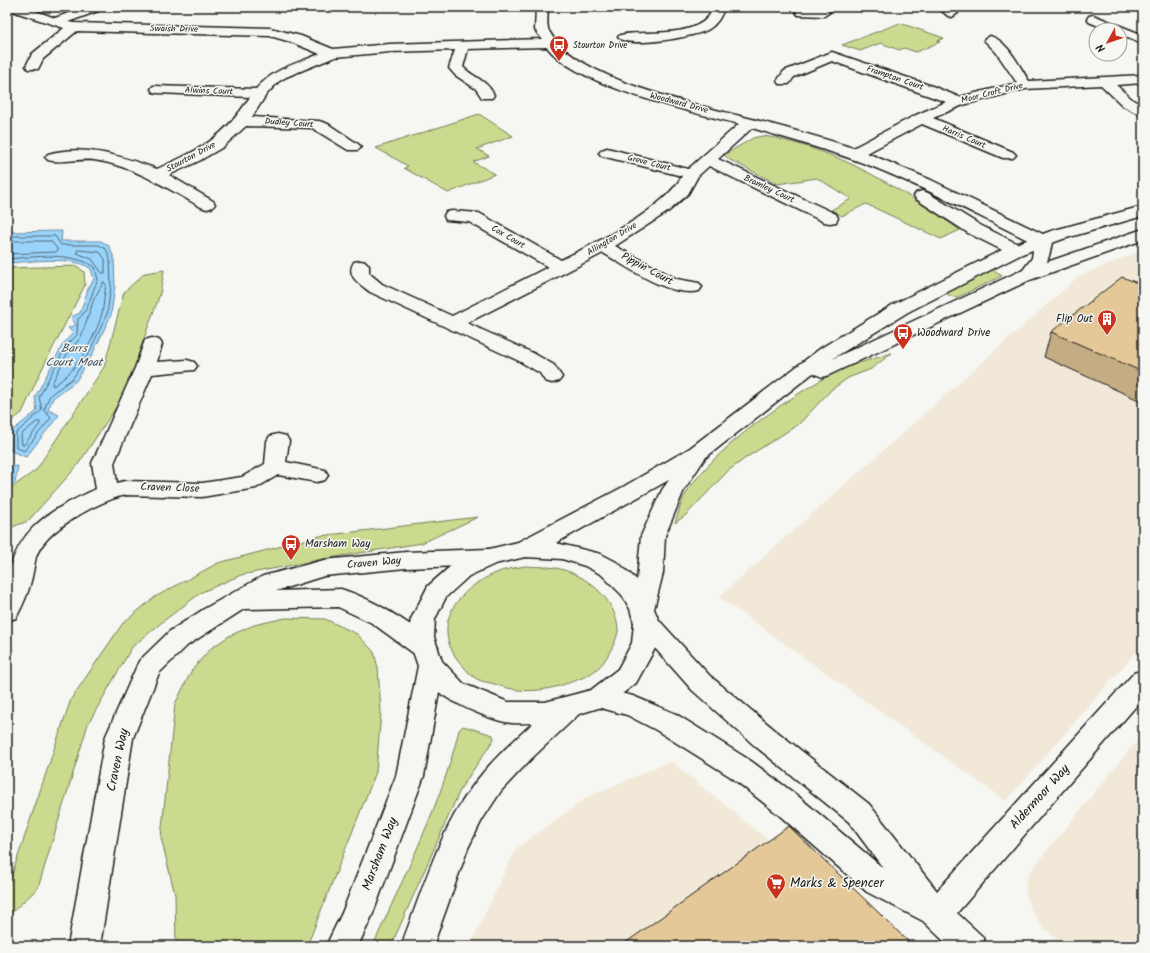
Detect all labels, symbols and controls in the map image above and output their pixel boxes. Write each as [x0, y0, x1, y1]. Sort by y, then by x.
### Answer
street label: Swaish Drive [150, 21, 198, 37]
north arrow [1088, 22, 1128, 62]
bus stop icon: Stourton Drive [548, 34, 570, 62]
place label: Stourton Drive [573, 38, 627, 53]
text: N [1092, 39, 1110, 56]
street label: Frampton Court [864, 61, 926, 95]
street label: Moor Croft Drive [959, 78, 1025, 108]
street label: Alwins Court [185, 83, 234, 99]
street label: Woodward Drive [648, 88, 710, 118]
street label: Dudley Court [264, 114, 314, 132]
street label: Harris Court [940, 121, 989, 153]
street label: Stourton Drive [163, 138, 219, 176]
street label: Greve Court [626, 150, 673, 176]
street label: Bramley Court [741, 171, 797, 208]
street label: Allington Drive [584, 218, 640, 260]
street label: Cox Court [488, 221, 528, 253]
street label: Pippin Court [618, 248, 677, 291]
building icon: Flip Out [1096, 308, 1118, 336]
place label: Flip Out [1056, 310, 1094, 328]
bus stop icon: Woodward Drive [892, 322, 914, 350]
place label: Woodward Drive [917, 324, 990, 342]
water label: Barrs Court Moat [45, 339, 105, 372]
street label: Craven Close [140, 478, 200, 498]
bus stop icon: Marsham Way [280, 533, 302, 561]
place label: Marsham Way [305, 535, 371, 553]
street label: Craven Way [346, 552, 403, 574]
street label: Craven Way [101, 726, 135, 793]
street label: Aldermoor Way [1005, 759, 1076, 834]
street label: Marsham Way [356, 813, 404, 894]
supermarket icon: Marks & Spencer [765, 872, 787, 900]
place label: Marks & Spencer [790, 873, 884, 894]

